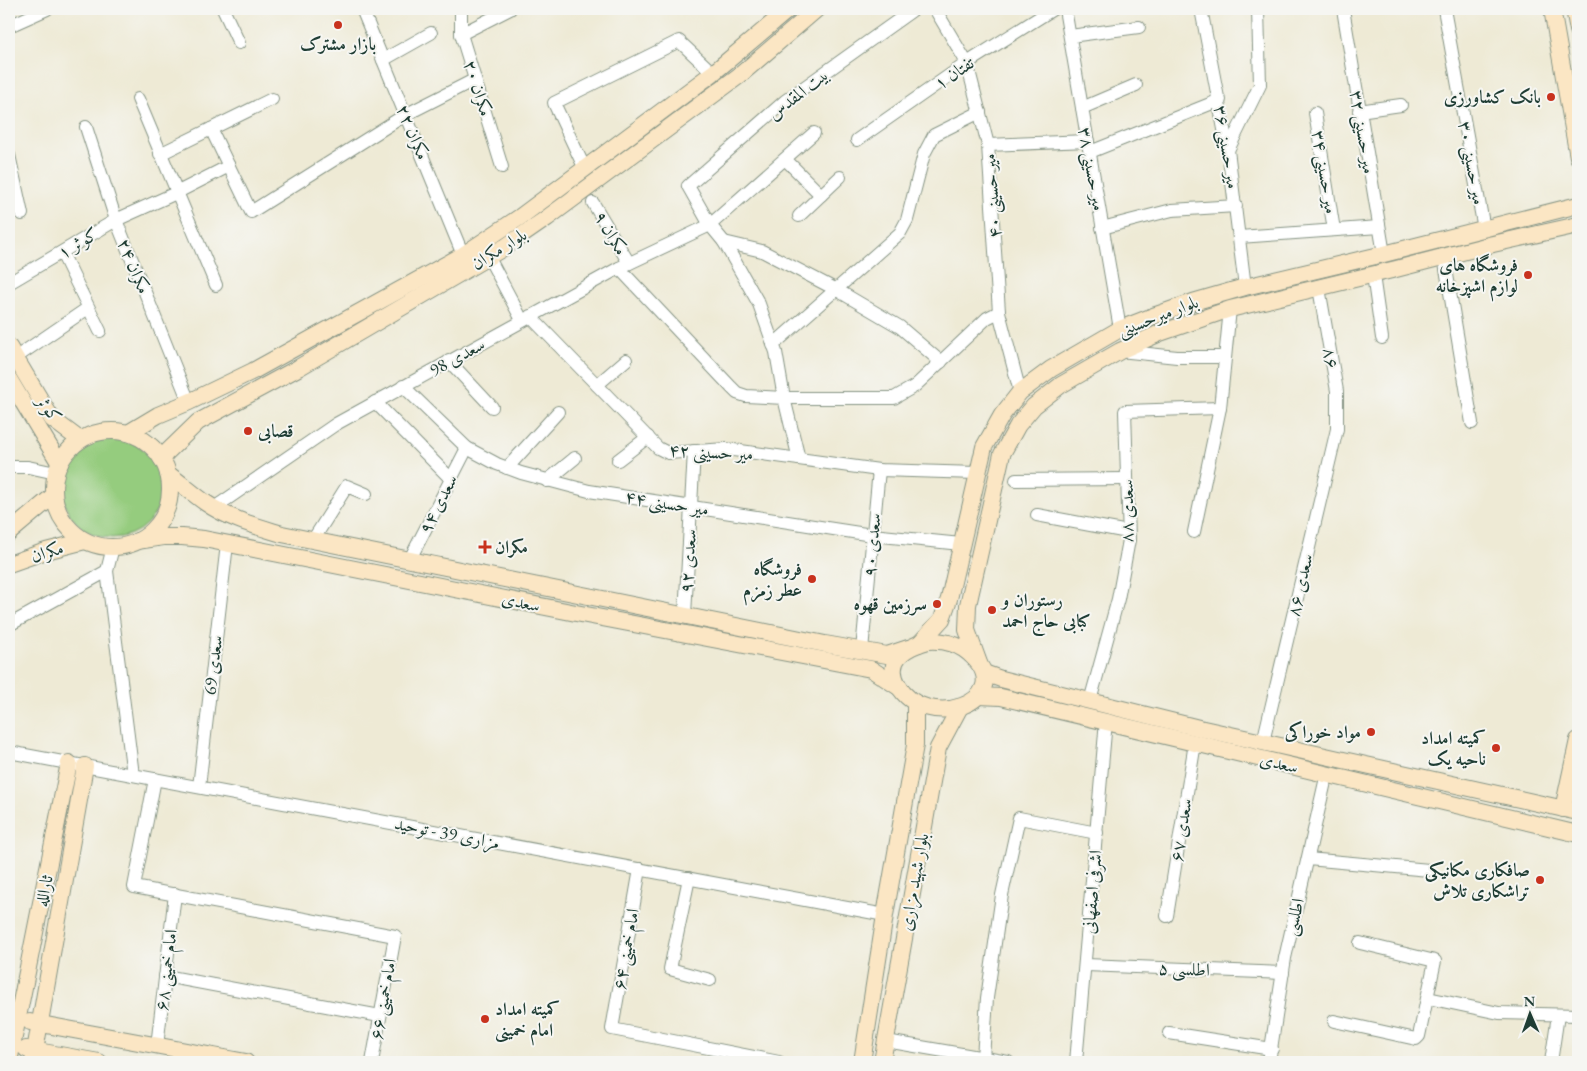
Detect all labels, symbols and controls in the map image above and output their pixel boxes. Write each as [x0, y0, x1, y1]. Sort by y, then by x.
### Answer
marker: بازار مشترک [332, 19, 344, 31]
place label: بازار مشترک [300, 32, 376, 55]
street label: تفتان ۱ [929, 51, 979, 94]
street label: مکران ۲۰ [458, 57, 498, 119]
street label: بیت المقدس [762, 63, 833, 125]
place label: بانک کشاورزی [1444, 85, 1541, 108]
street label: میر حسینی ۳۲ [1344, 88, 1381, 176]
marker: بانک کشاورزی [1545, 91, 1557, 103]
street label: مکران ۲۲ [391, 101, 435, 163]
street label: میر حسینی ۳۶ [1208, 103, 1245, 191]
street label: میر حسینی ۳۰ [1452, 119, 1491, 207]
street label: میر حسینی ۳۸ [1072, 125, 1111, 213]
street label: میر حسینی ۳۴ [1306, 128, 1343, 216]
street label: میر حسینی ۴۰ [977, 153, 1008, 239]
street label: مکران ۹ [589, 207, 633, 259]
street label: کوثر ۱ [53, 222, 102, 264]
street label: بلوار مکران [467, 223, 531, 275]
street label: مکران ۲۴ [112, 235, 156, 297]
place label: فروشگاه های لوازم اشپزخانه [1436, 253, 1518, 302]
marker: فروشگاه های لوازم اشپزخانه [1522, 269, 1534, 281]
street label: بلوار میرحسینی [1114, 290, 1202, 343]
street label: سعدی 98 [425, 332, 489, 381]
street label: ۸۶ [1318, 346, 1345, 370]
street label: کوثر [30, 389, 67, 427]
place label: قصابی [257, 419, 294, 444]
marker: قصابی [242, 425, 254, 437]
street label: میر حسینی ۴۲ [668, 438, 754, 467]
street label: سعدی ۹۴ [413, 470, 462, 537]
street label: سعدی ۸۸ [1115, 479, 1138, 543]
street label: میر حسینی ۴۴ [623, 485, 711, 522]
street label: سعدی ۹۰ [857, 512, 886, 578]
street label: سعدی ۹۲ [674, 528, 701, 594]
place label: مکران [495, 535, 528, 558]
street label: مکران [28, 536, 66, 568]
marker: مکران [479, 541, 491, 553]
street label: سعدی ۸۶ [1281, 551, 1318, 619]
place label: فروشگاه عطر زمزم [743, 557, 802, 606]
marker: فروشگاه عطر زمزم [806, 573, 818, 585]
street label: سعدی [500, 586, 543, 617]
place label: رستوران و کبابی حاج احمد [1000, 588, 1091, 637]
place label: سرزمین قهوه [854, 592, 927, 616]
marker: سرزمین قهوه [931, 598, 943, 610]
marker: رستوران و کبابی حاج احمد [986, 604, 998, 616]
street label: سعدی 69 [197, 634, 228, 696]
place label: مواد خوراکی [1284, 720, 1361, 743]
marker: مواد خوراکی [1365, 726, 1377, 738]
place label: کمیته امداد ناحیه یک [1421, 726, 1486, 770]
marker: کمیته امداد ناحیه یک [1490, 742, 1502, 754]
street label: سعدی [1258, 747, 1301, 778]
street label: سعدی ۶۷ [1164, 797, 1197, 863]
street label: مزاری 39 - توحید [392, 811, 502, 856]
street label: بلوار شهید مزاری [894, 831, 935, 933]
street label: اشرفی اصفهانی [1076, 849, 1108, 935]
place label: صافکاری مکانیکی تراشکاری تلاش [1425, 858, 1530, 902]
street label: ثارالله [29, 873, 58, 909]
marker: صافکاری مکانیکی تراشکاری تلاش [1534, 874, 1546, 886]
street label: اطلسی [1278, 896, 1311, 938]
street label: امام خمینی ۶۴ [607, 906, 649, 992]
street label: امام خمینی ۶۸ [149, 928, 187, 1013]
street label: امام خمینی ۶۶ [364, 956, 406, 1042]
street label: اطلسی ۵ [1158, 956, 1210, 983]
north arrow [1504, 988, 1554, 1038]
text: N [1524, 992, 1536, 1010]
place label: کمیته امداد امام خمینی [495, 997, 560, 1046]
marker: کمیته امداد امام خمینی [479, 1013, 491, 1025]

